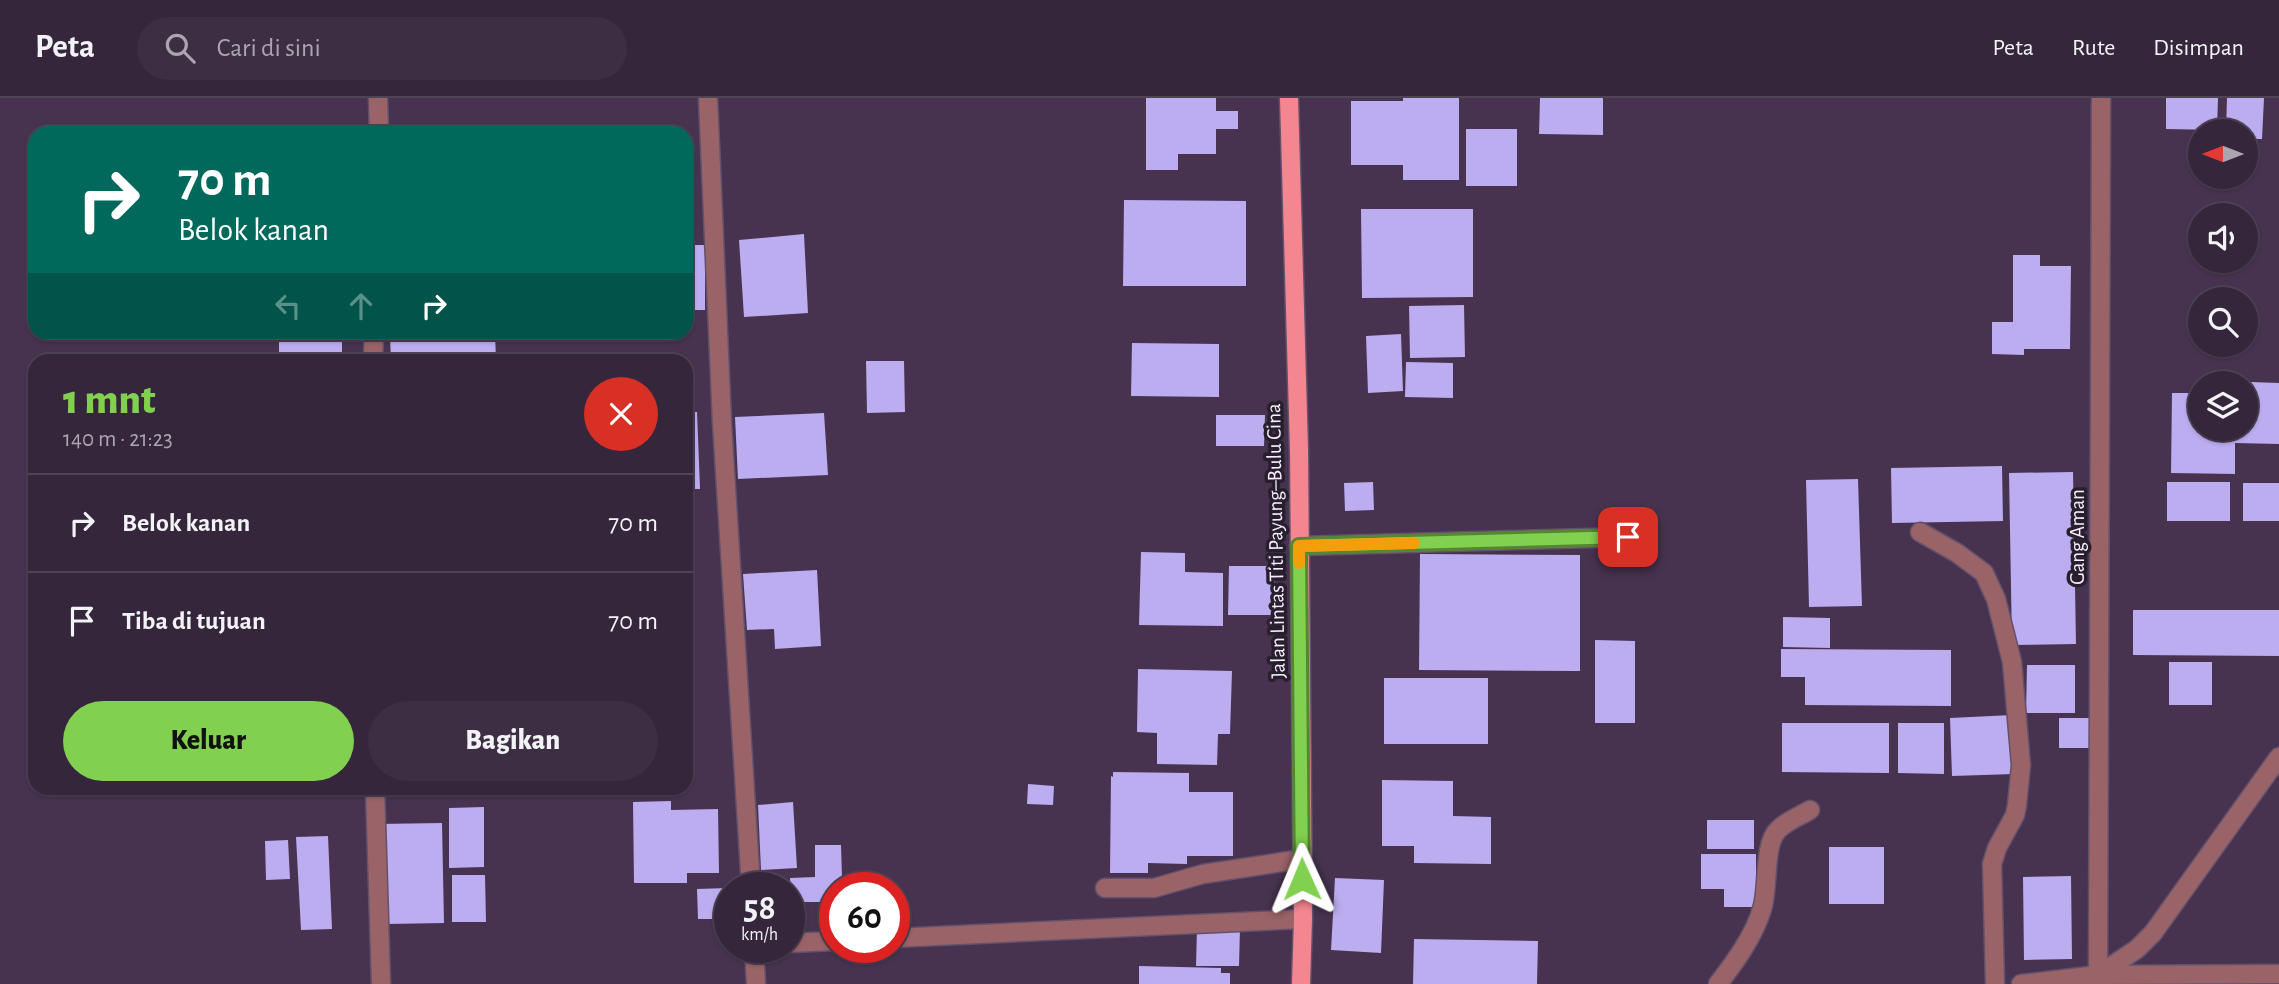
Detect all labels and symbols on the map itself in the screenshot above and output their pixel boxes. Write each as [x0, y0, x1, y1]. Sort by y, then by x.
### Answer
north arrow [2188, 119, 2258, 189]
street label: Jalan Lintas Titi Payung–Bulu Cina [1263, 403, 1289, 679]
street label: Gang Aman [2067, 489, 2088, 585]
pin [1598, 507, 1658, 567]
position arrow [1265, 842, 1339, 916]
speed limit sign: 60 [819, 872, 910, 963]

